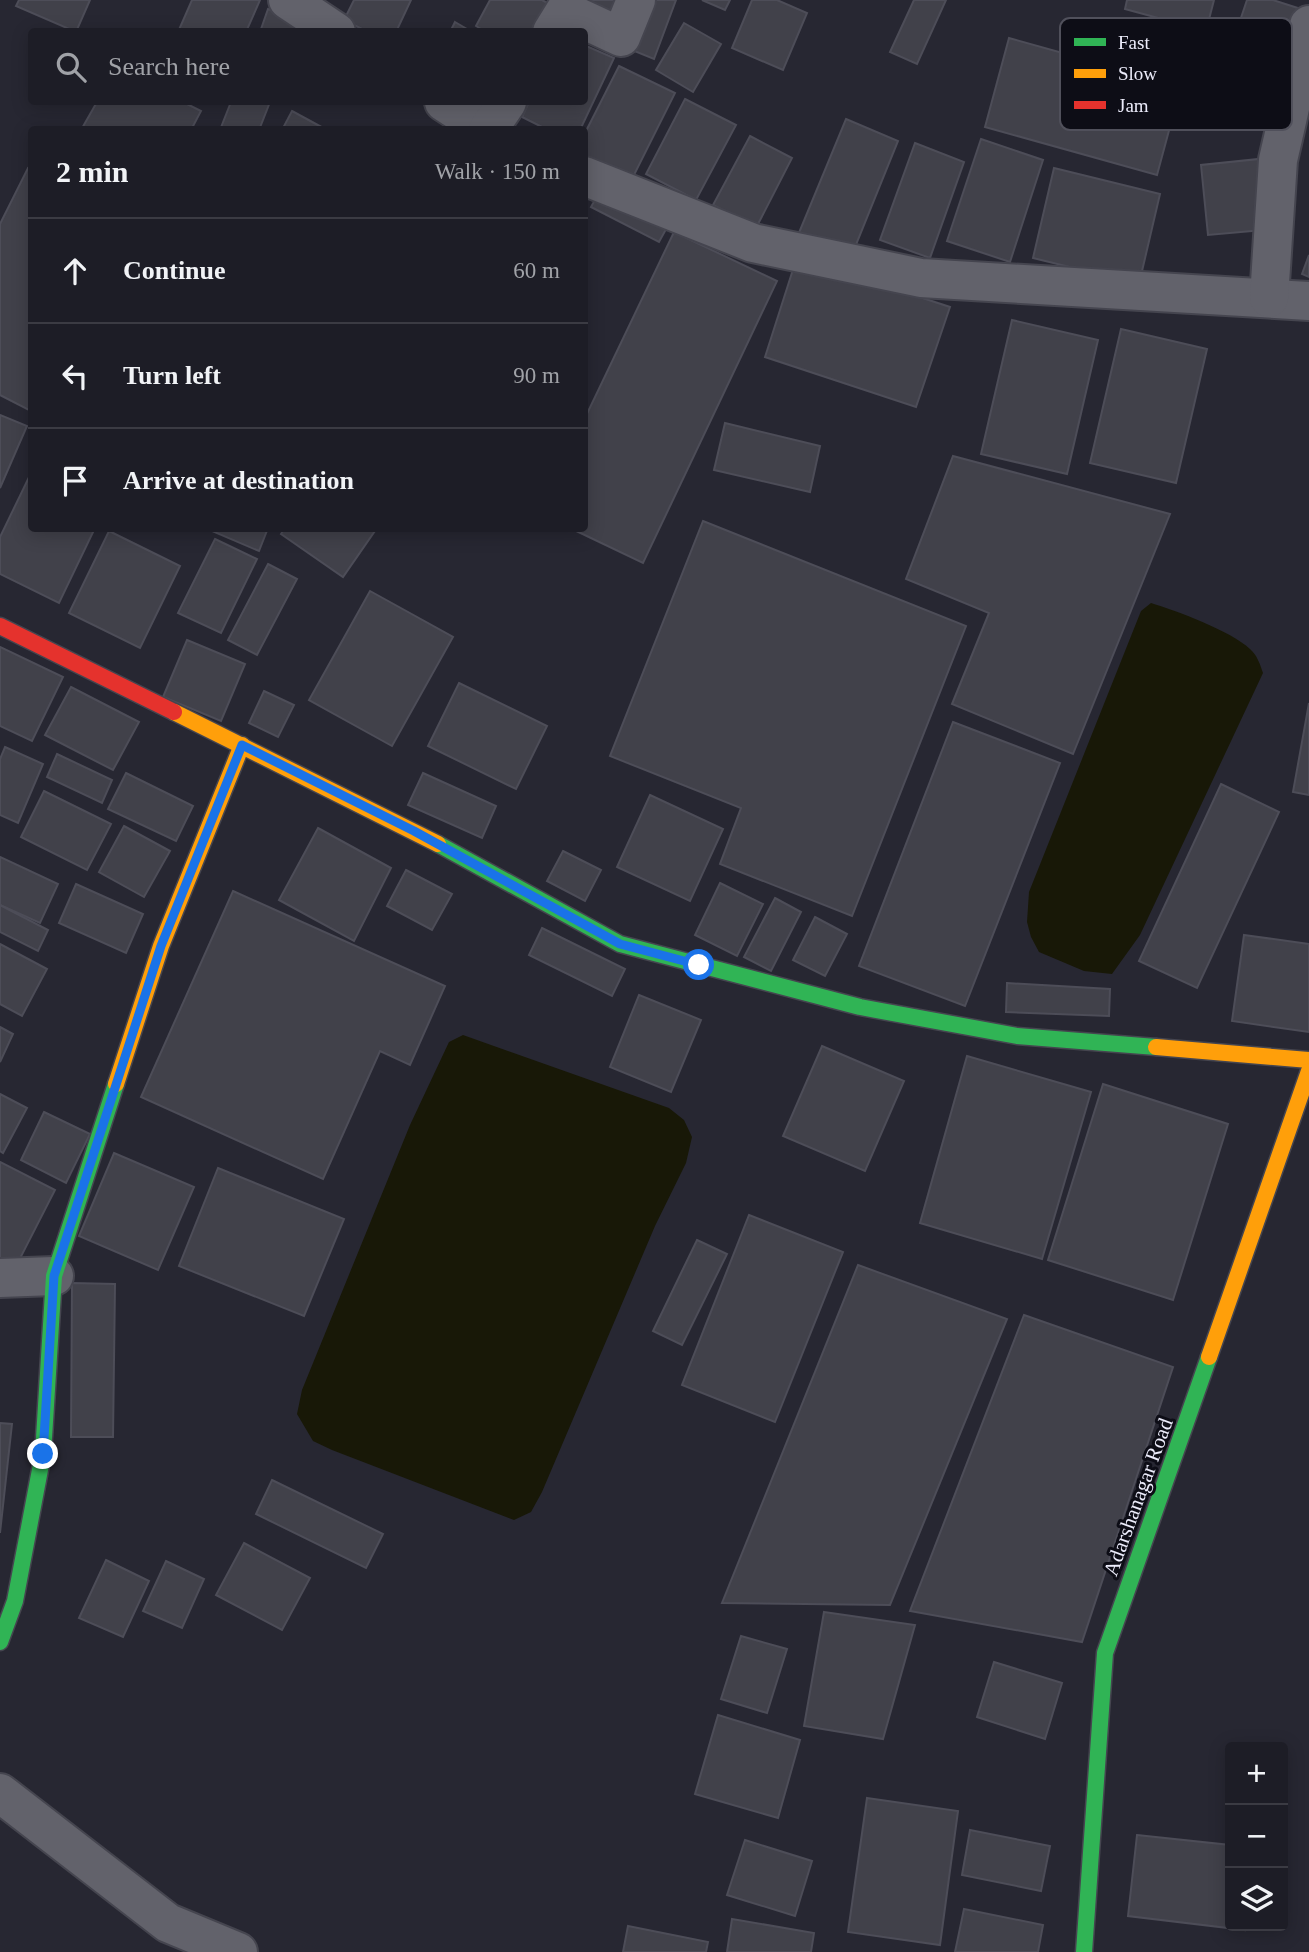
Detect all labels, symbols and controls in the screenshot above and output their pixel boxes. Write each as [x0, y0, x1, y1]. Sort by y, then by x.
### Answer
legend [1060, 18, 1292, 130]
search box [28, 28, 588, 105]
text: Fast [1118, 32, 1150, 53]
icon: search [52, 48, 90, 86]
text: Search here [108, 52, 230, 81]
text: Slow [1118, 63, 1157, 84]
text: Jam [1118, 95, 1149, 116]
text: 2 min [56, 155, 129, 188]
text: Walk · 150 m [435, 159, 560, 184]
icon: ahead [56, 252, 94, 290]
text: Continue [123, 256, 226, 285]
text: 60 m [513, 258, 560, 283]
icon: left [56, 357, 94, 395]
text: Turn left [123, 361, 221, 390]
text: 90 m [513, 363, 560, 388]
icon: arrive [56, 462, 94, 500]
text: Arrive at destination [123, 466, 354, 495]
route start [683, 949, 714, 980]
street label: Adarshanagar Road [1098, 1414, 1178, 1579]
route end [27, 1438, 58, 1469]
map controls [1225, 1742, 1288, 1931]
button: + [1225, 1742, 1288, 1805]
button: − [1225, 1805, 1288, 1868]
button: layers [1225, 1868, 1288, 1931]

